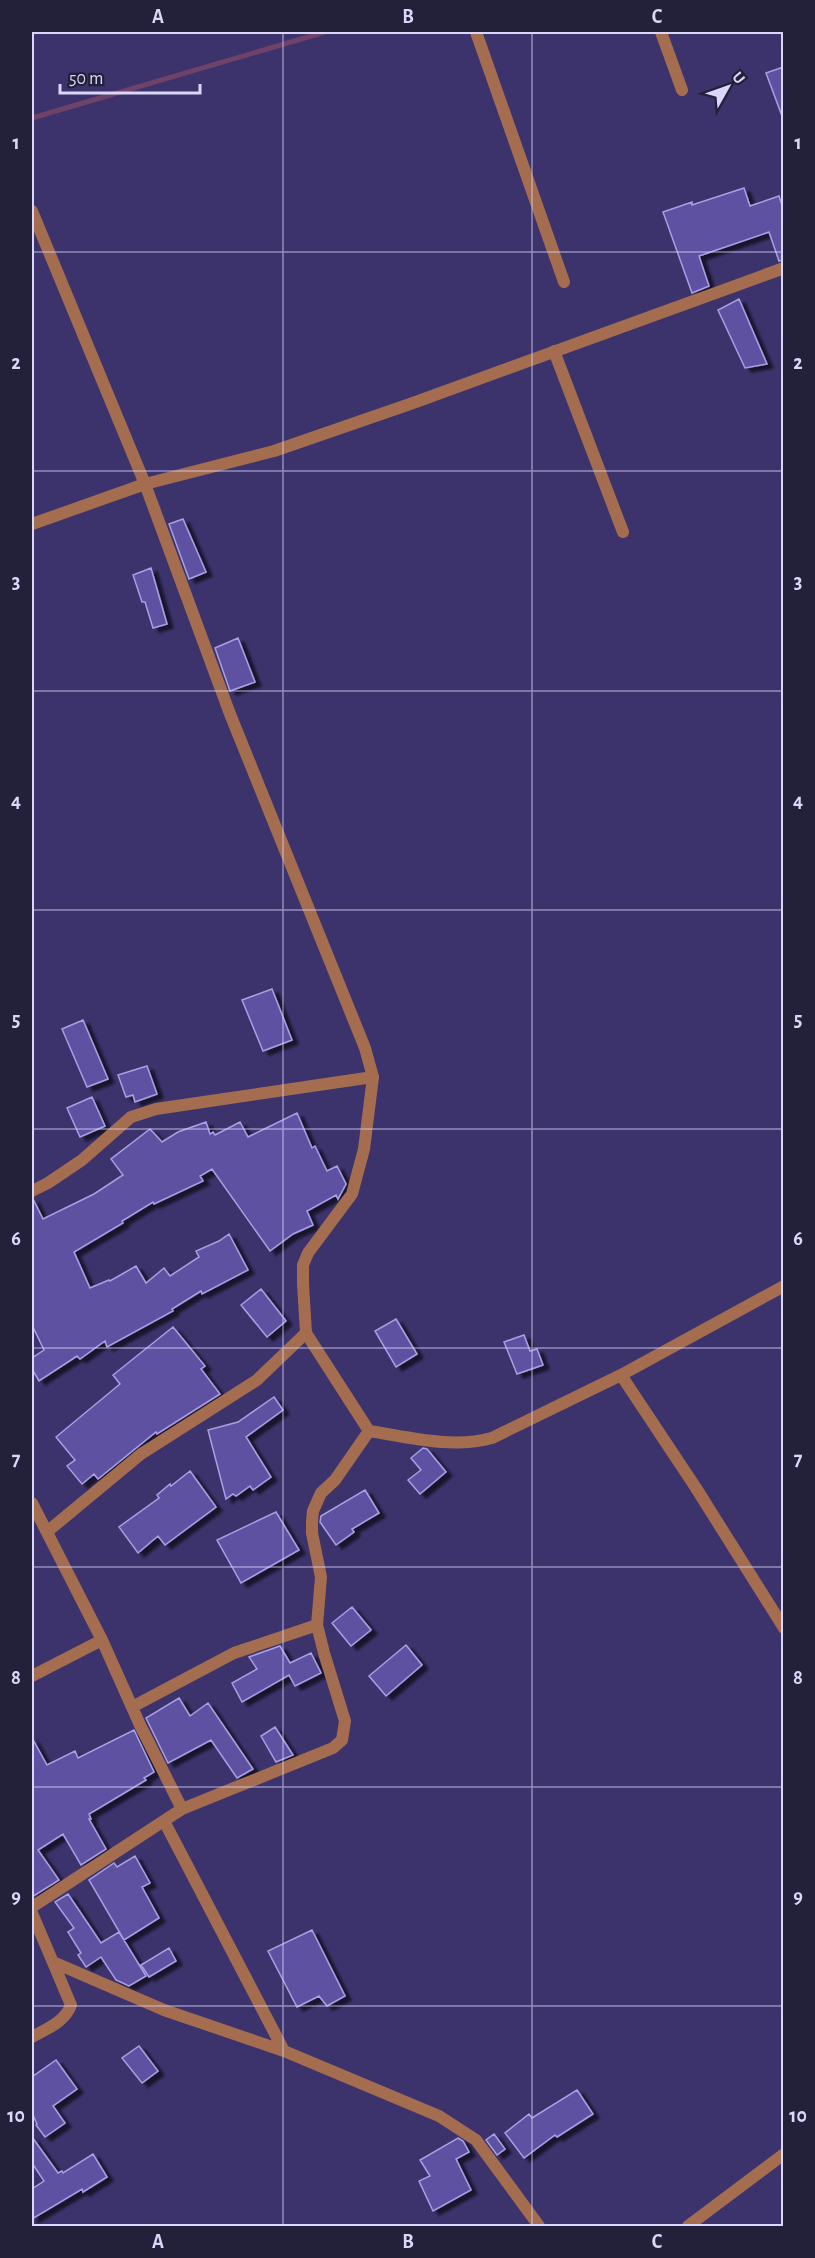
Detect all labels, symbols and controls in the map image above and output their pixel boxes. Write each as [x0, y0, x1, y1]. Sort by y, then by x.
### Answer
text: A [152, 7, 164, 27]
text: B [402, 7, 414, 27]
text: C [652, 7, 663, 27]
scale bar [60, 57, 200, 95]
north arrow [698, 57, 758, 117]
text: U [729, 69, 748, 87]
text: 50 m [69, 70, 103, 88]
text: 1 [12, 133, 20, 153]
text: 1 [794, 133, 802, 153]
text: 2 [11, 353, 21, 373]
text: 2 [793, 353, 803, 373]
text: 3 [12, 572, 20, 592]
text: 3 [794, 572, 802, 592]
text: 4 [11, 791, 21, 811]
text: 4 [793, 791, 803, 811]
text: 5 [12, 1010, 20, 1030]
text: 5 [794, 1010, 802, 1030]
text: 6 [11, 1229, 21, 1249]
text: 6 [793, 1229, 803, 1249]
text: 7 [12, 1449, 21, 1469]
text: 7 [794, 1449, 803, 1469]
text: 8 [11, 1668, 21, 1688]
text: 8 [793, 1668, 803, 1688]
text: 9 [11, 1887, 21, 1907]
text: 9 [793, 1887, 803, 1907]
text: 10 [7, 2106, 25, 2126]
text: 10 [789, 2106, 807, 2126]
text: A [152, 2232, 164, 2252]
text: B [402, 2232, 414, 2252]
text: C [652, 2232, 663, 2252]

